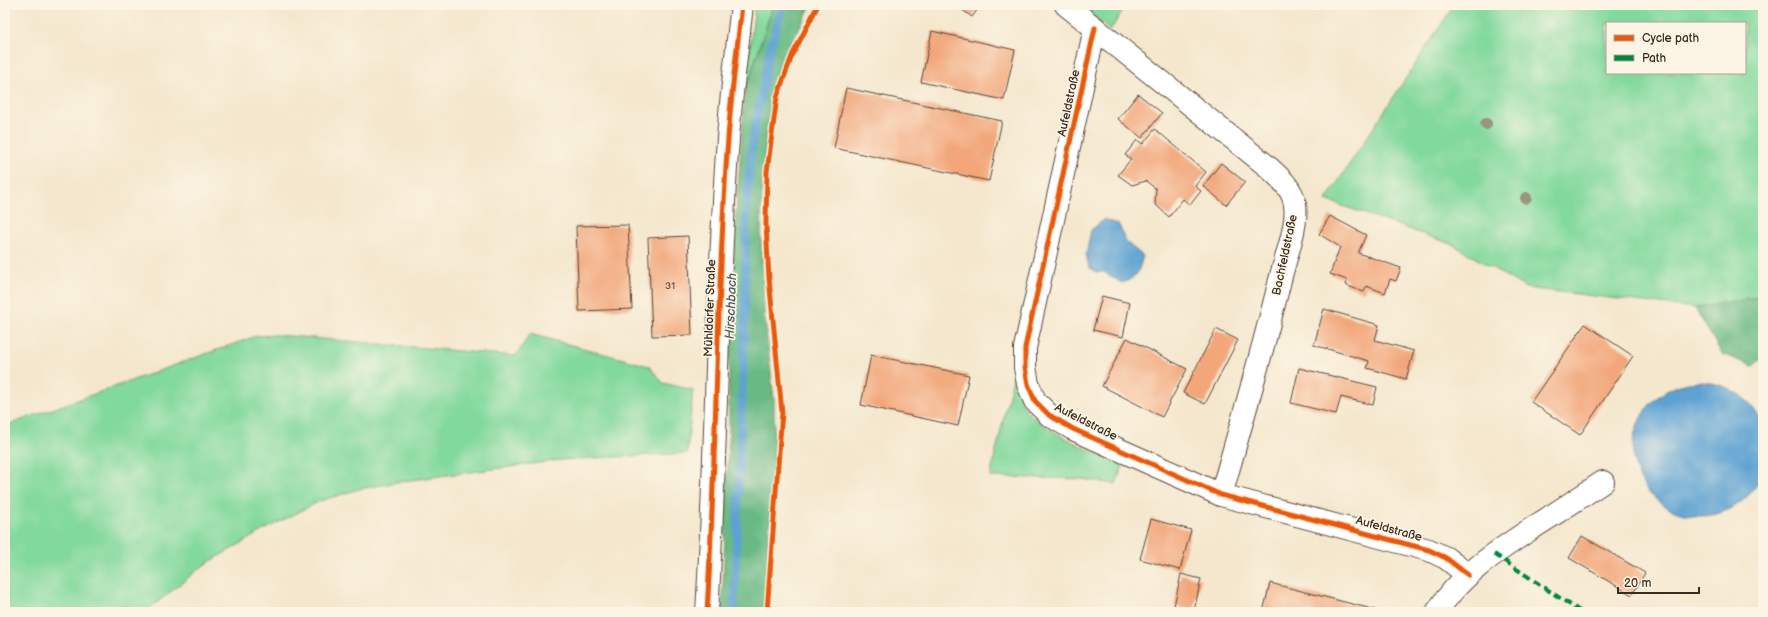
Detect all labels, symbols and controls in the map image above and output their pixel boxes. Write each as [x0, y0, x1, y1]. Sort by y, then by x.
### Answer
legend [1606, 22, 1746, 74]
text: Cycle path [1642, 31, 1699, 46]
text: Path [1642, 51, 1667, 66]
street label: Aufeldstraße [1055, 68, 1083, 138]
street label: Bachfeldstraße [1269, 213, 1301, 297]
street label: Mühldorfer Straße [701, 259, 719, 357]
water label: Hirschbach [722, 273, 740, 339]
house number: 31 [665, 280, 675, 292]
street label: Aufeldstraße [1052, 400, 1120, 444]
street label: Aufeldstraße [1354, 513, 1424, 545]
scale bar [1618, 569, 1699, 595]
text: 20 m [1624, 576, 1651, 591]

